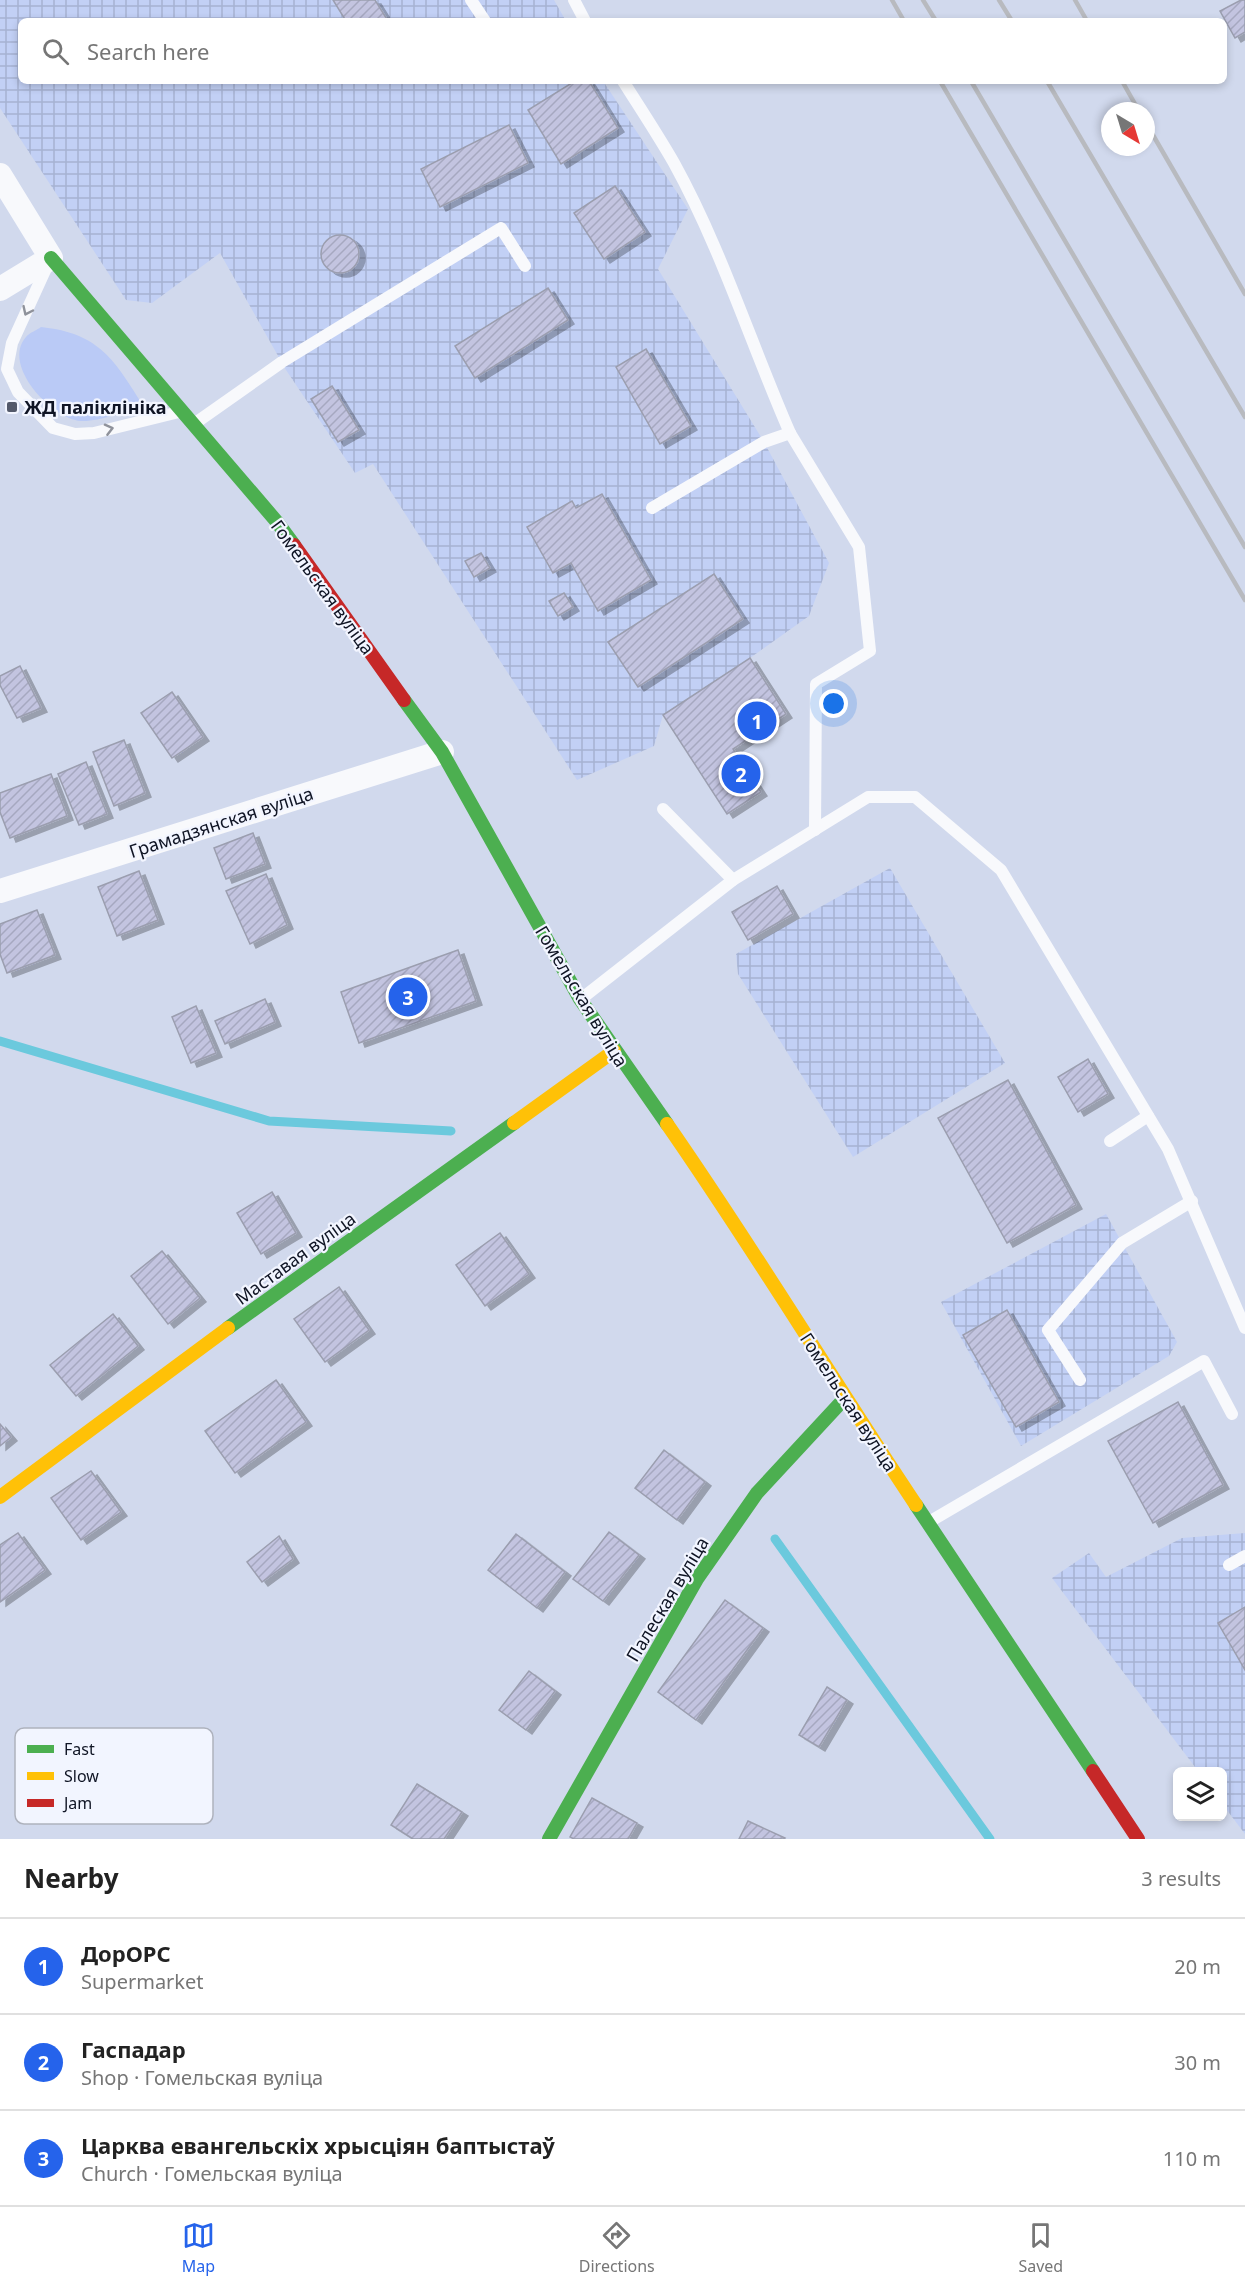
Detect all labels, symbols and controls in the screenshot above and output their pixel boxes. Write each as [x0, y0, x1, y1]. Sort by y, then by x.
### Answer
search box [18, 18, 1227, 84]
icon: search [39, 35, 72, 68]
text: Search here [87, 36, 209, 66]
north arrow [1101, 102, 1155, 156]
one-way arrow [22, 304, 34, 315]
place label: ЖД паліклініка [24, 395, 166, 419]
marker: ЖД паліклініка [5, 400, 19, 414]
one-way arrow [104, 424, 114, 437]
street label: Гомельская вуліца [266, 515, 380, 659]
your location [819, 689, 848, 718]
pin: 1 [738, 698, 777, 744]
pin: 2 [722, 752, 760, 796]
street label: Грамадзянская вуліца [126, 781, 316, 863]
street label: Гомельская вуліца [530, 921, 634, 1071]
pin: 3 [388, 974, 428, 1020]
street label: Маставая вуліца [230, 1206, 360, 1310]
street label: Гомельская вуліца [795, 1328, 903, 1476]
street label: Палеская вуліца [620, 1532, 714, 1666]
legend [15, 1728, 213, 1824]
text: Fast [64, 1738, 95, 1760]
text: Slow [64, 1765, 99, 1787]
map controls [1173, 1767, 1227, 1821]
button: layers [1173, 1767, 1227, 1821]
text: Jam [62, 1792, 92, 1814]
text: Nearby [24, 1860, 119, 1896]
text: 3 results [1141, 1865, 1221, 1892]
text: ДорОРС [81, 1938, 171, 1968]
text: 1 [38, 1953, 49, 1980]
text: 20 m [1174, 1953, 1221, 1980]
text: Supermarket [81, 1968, 204, 1995]
text: Гаспадар [81, 2034, 186, 2064]
text: 2 [38, 2049, 49, 2076]
text: 30 m [1174, 2049, 1221, 2076]
text: Shop · Гомельская вуліца [81, 2064, 323, 2091]
text: Царква евангельскіх хрысціян баптыстаў [81, 2130, 555, 2160]
text: 3 [38, 2145, 49, 2172]
text: 110 m [1163, 2145, 1221, 2172]
text: Church · Гомельская вуліца [81, 2160, 343, 2187]
tab: Map [182, 2219, 215, 2277]
tab: Directions [579, 2219, 655, 2277]
tab: Saved [1018, 2219, 1063, 2277]

